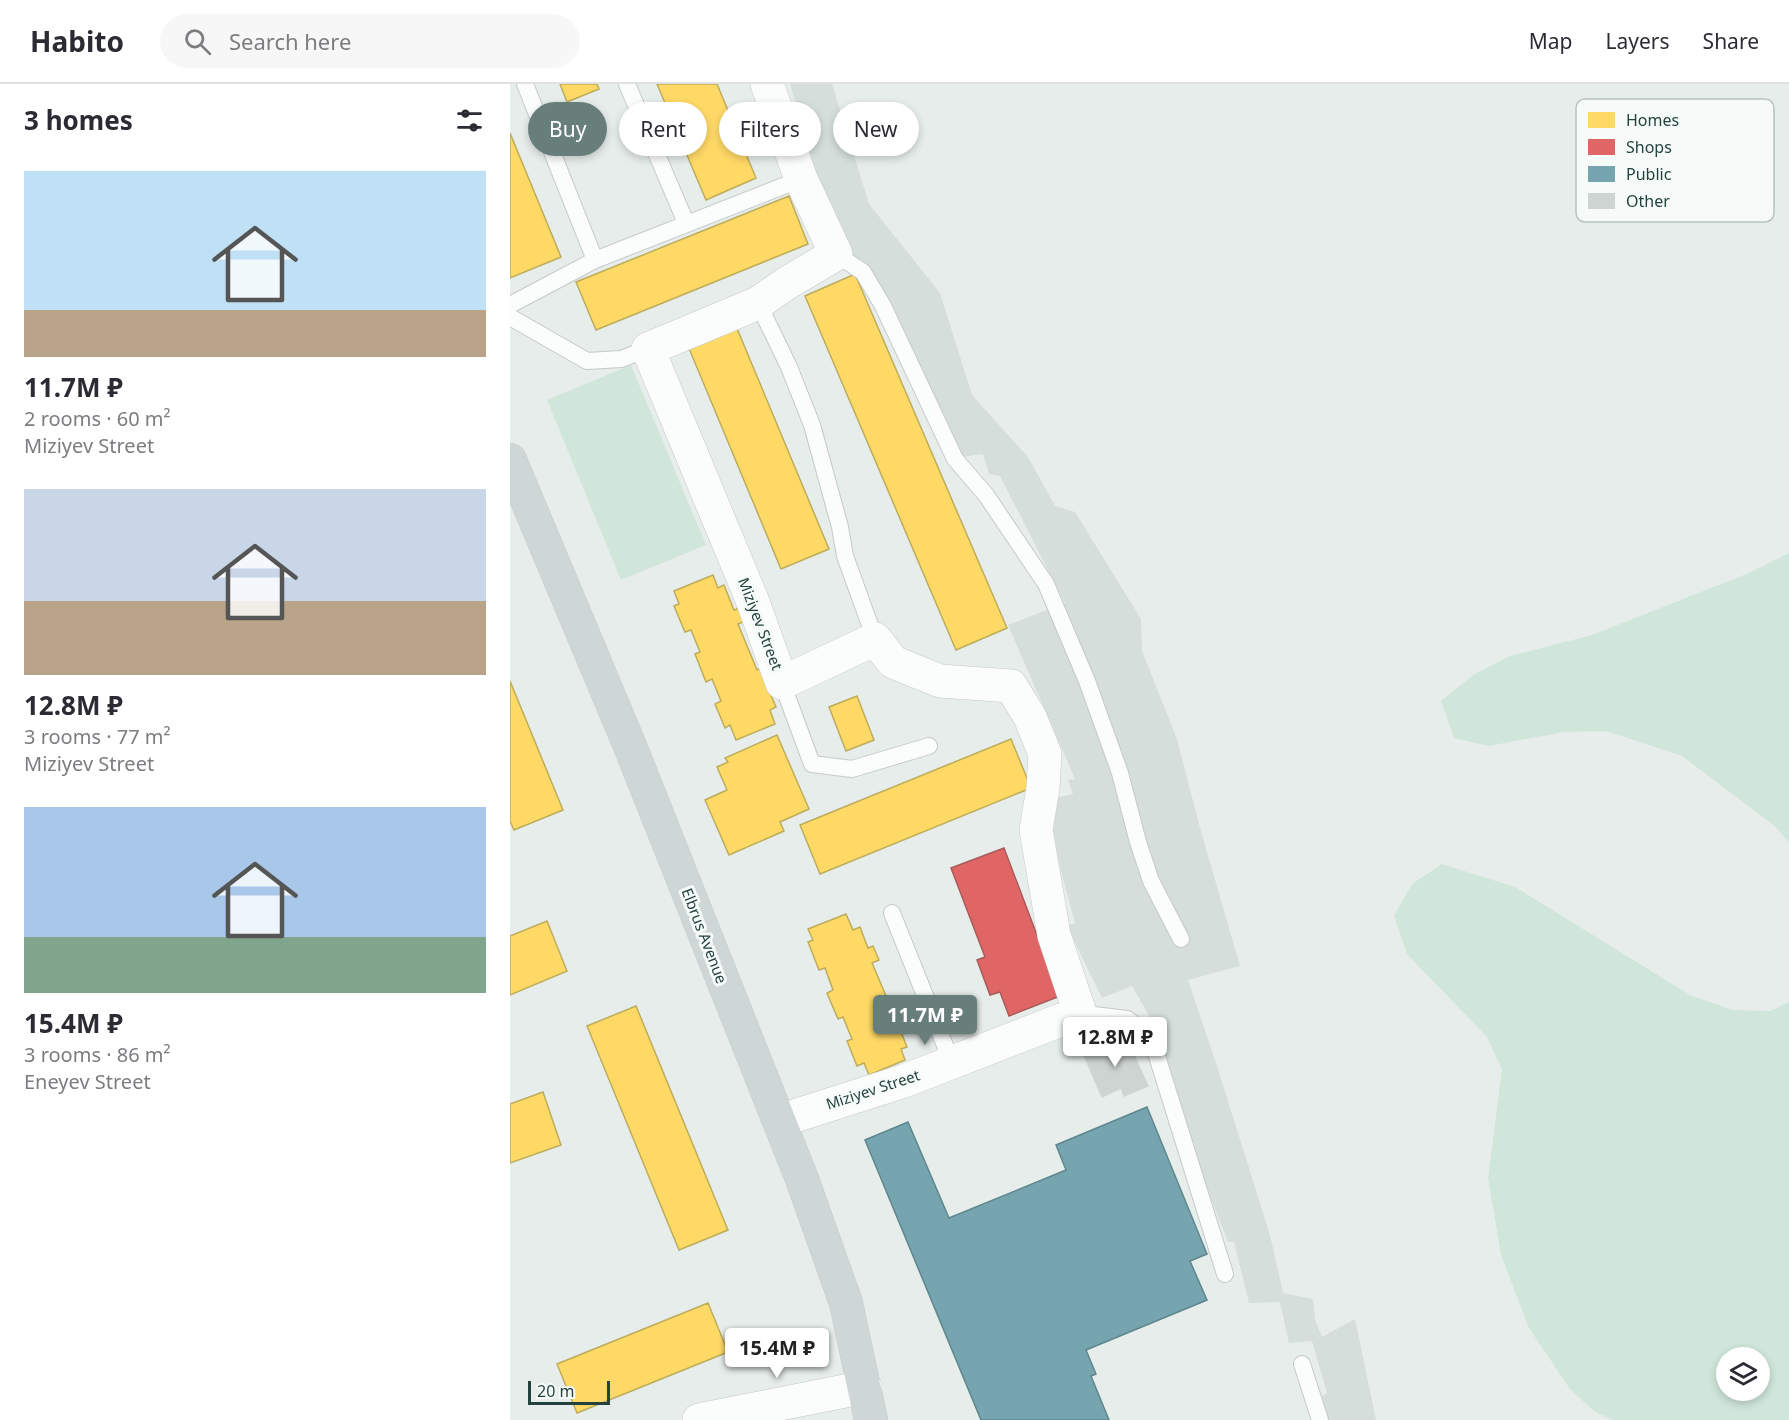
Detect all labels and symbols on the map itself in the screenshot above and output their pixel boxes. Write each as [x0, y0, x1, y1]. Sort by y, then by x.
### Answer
legend [1576, 99, 1774, 222]
text: Homes [1626, 109, 1679, 131]
text: Shops [1626, 136, 1672, 158]
text: Public [1626, 163, 1672, 185]
text: Other [1626, 190, 1670, 212]
street label: Miziyev Street [734, 574, 788, 673]
street label: Elbrus Avenue [678, 885, 732, 986]
pin: 11.7M ₽ [870, 995, 980, 1046]
pin: 12.8M ₽ [1060, 1017, 1170, 1068]
street label: Miziyev Street [823, 1064, 923, 1114]
pin: 15.4M ₽ [722, 1328, 832, 1379]
scale bar [528, 1378, 610, 1406]

